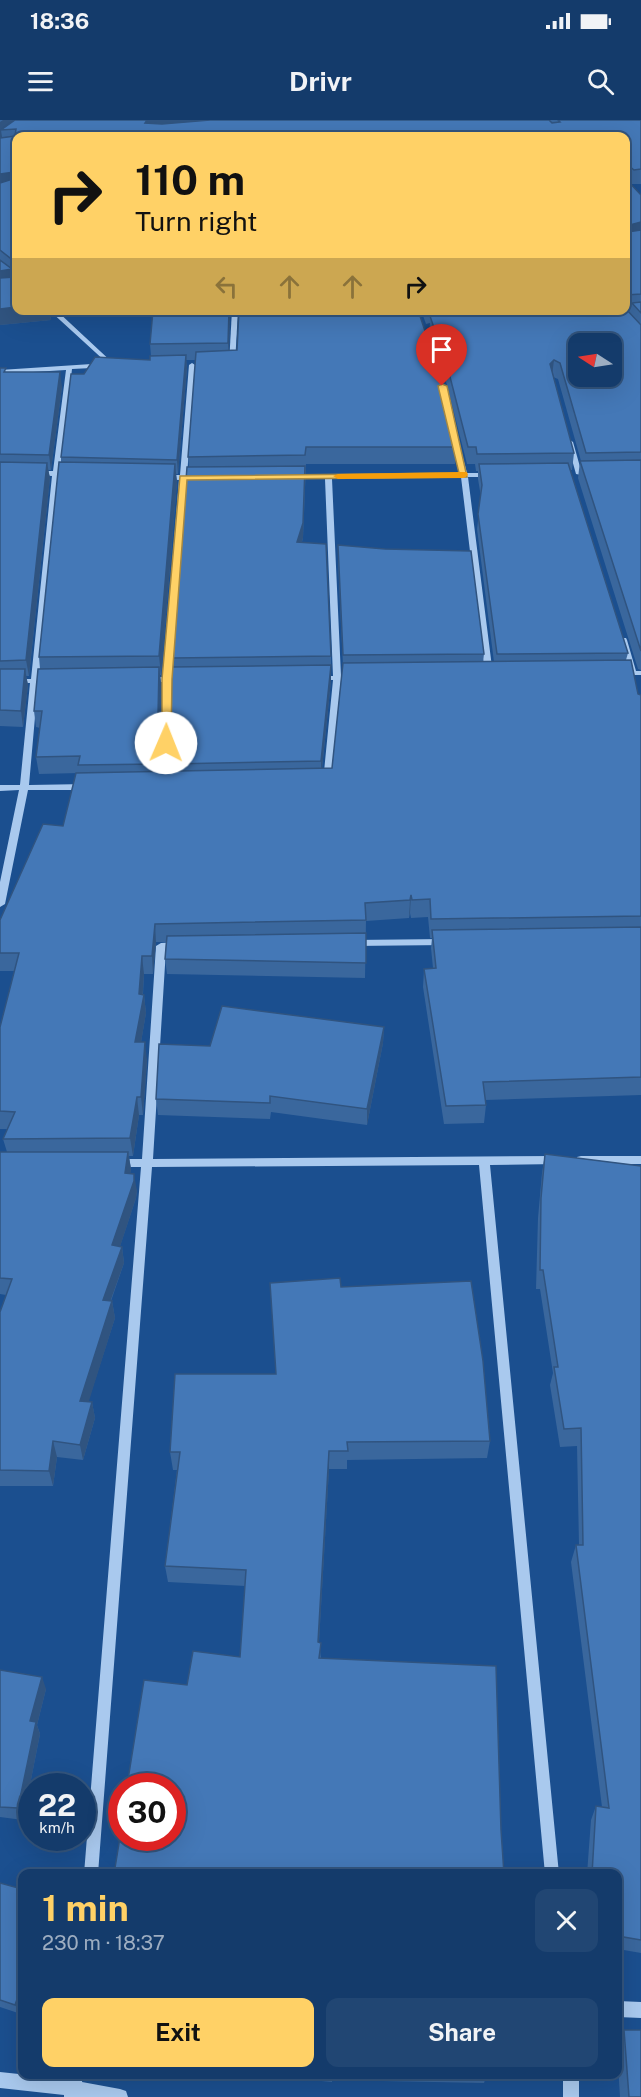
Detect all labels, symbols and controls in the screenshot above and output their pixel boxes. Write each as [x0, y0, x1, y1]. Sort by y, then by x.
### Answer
text: 18:36 [30, 8, 89, 34]
icon: menu [24, 65, 57, 98]
text: Drivr [289, 65, 352, 97]
icon: search [584, 65, 617, 98]
text: 110 m [135, 155, 245, 204]
icon: right [36, 156, 114, 234]
text: Turn right [135, 205, 258, 237]
icon: left [210, 270, 243, 303]
icon: ahead [273, 270, 306, 303]
icon: ahead [336, 270, 369, 303]
icon: right [399, 270, 432, 303]
pin [416, 324, 467, 386]
icon: arrive [425, 333, 458, 366]
north arrow [568, 333, 622, 387]
map controls [568, 333, 622, 387]
position arrow [134, 711, 198, 775]
speed limit sign: 30 [108, 1773, 186, 1851]
text: 22 [38, 1787, 76, 1823]
text: km/h [39, 1819, 75, 1836]
text: 1 min [42, 1887, 129, 1929]
button: close [535, 1889, 598, 1952]
text: 230 m · 18:37 [42, 1931, 165, 1955]
button: Exit [42, 1998, 314, 2067]
button: Share [326, 1998, 598, 2067]

